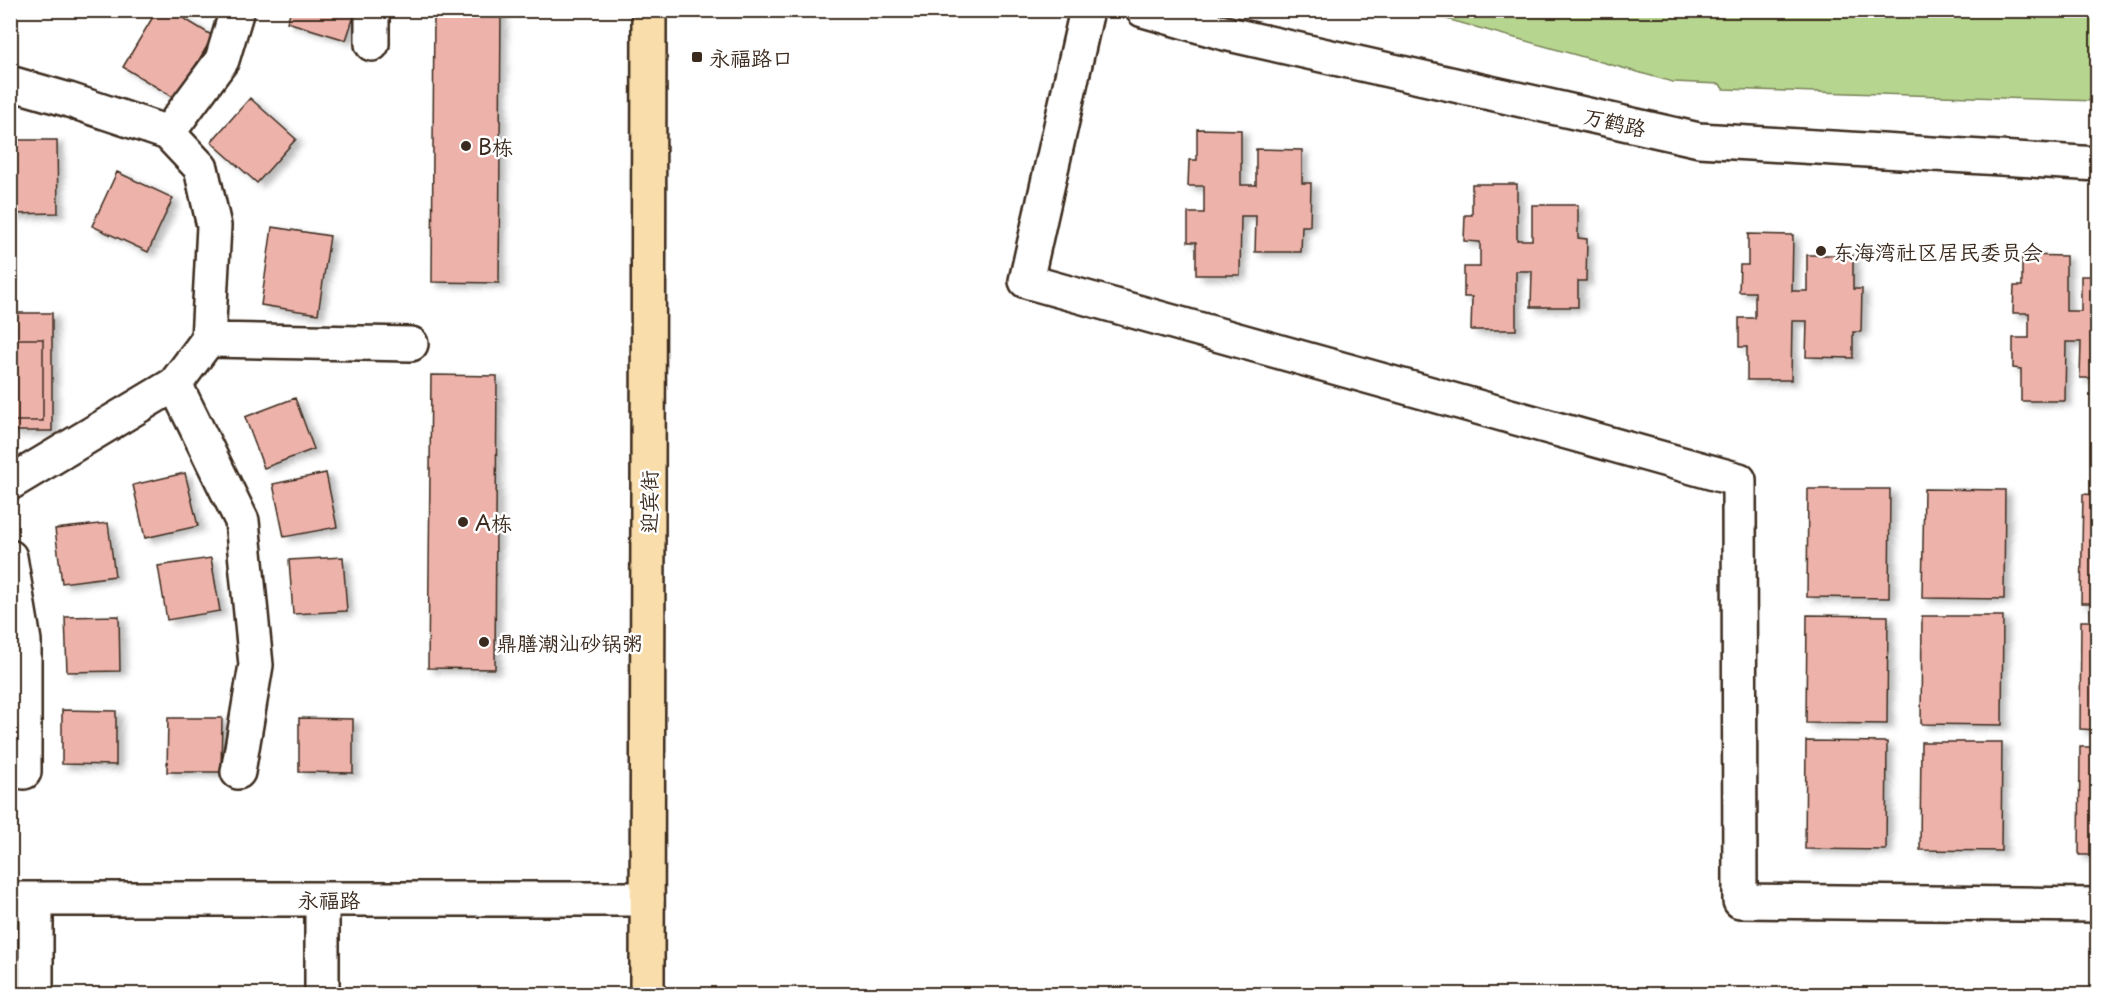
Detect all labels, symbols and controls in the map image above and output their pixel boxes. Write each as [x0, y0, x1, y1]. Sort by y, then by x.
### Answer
place label: 永福路口 [709, 41, 793, 73]
marker: 永福路口 [690, 50, 704, 64]
street label: 万鹤路 [1581, 98, 1649, 144]
place label: B栋 [478, 130, 513, 162]
marker: B栋 [459, 139, 473, 153]
place label: 东海湾社区居民委员会 [1833, 235, 2043, 267]
marker: 东海湾社区居民委员会 [1814, 244, 1828, 258]
street label: 迎宾街 [632, 471, 664, 534]
place label: A栋 [475, 506, 512, 538]
marker: A栋 [456, 515, 470, 529]
place label: 鼎膳潮汕砂锅粥 [496, 626, 643, 658]
marker: 鼎膳潮汕砂锅粥 [477, 635, 491, 649]
street label: 永福路 [298, 883, 361, 915]

